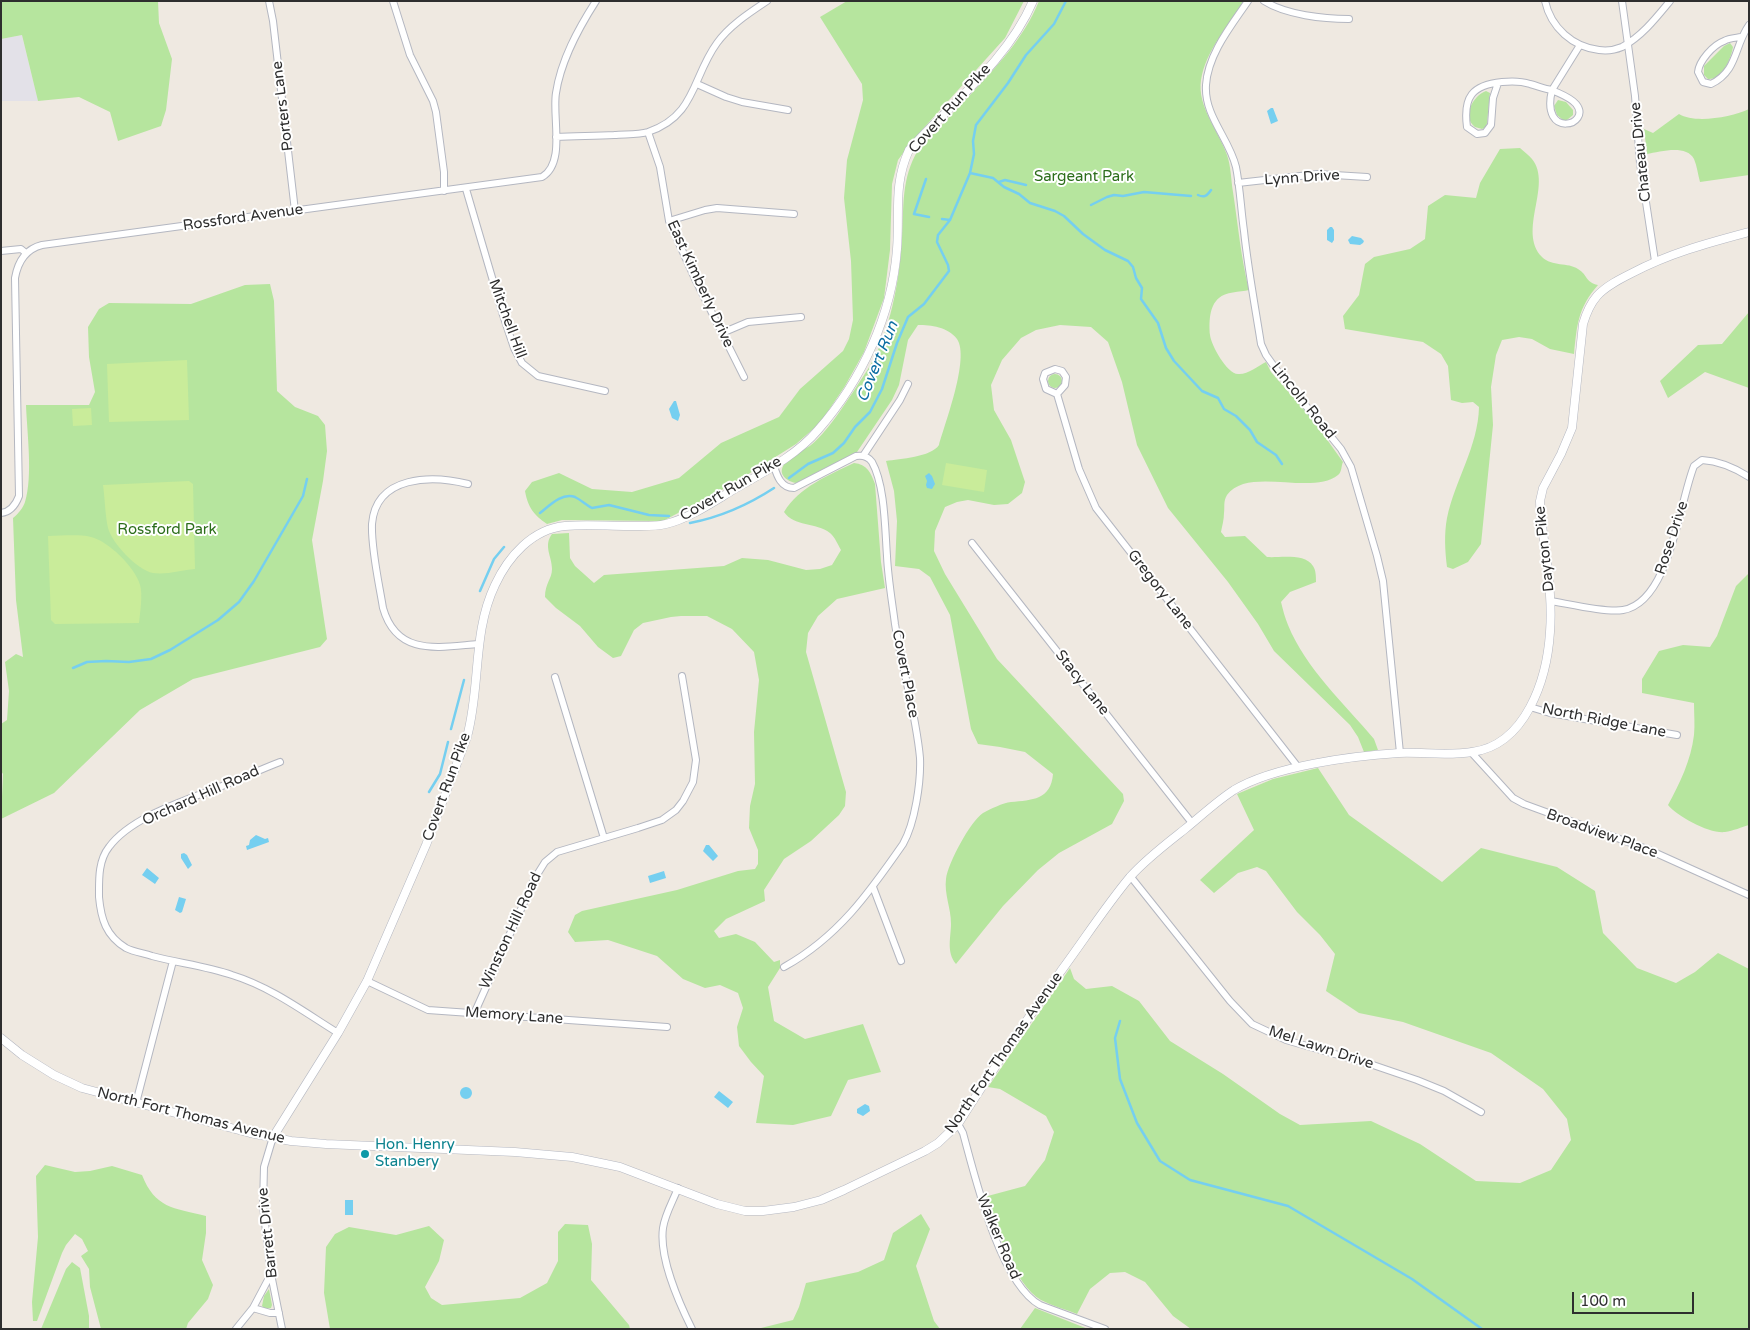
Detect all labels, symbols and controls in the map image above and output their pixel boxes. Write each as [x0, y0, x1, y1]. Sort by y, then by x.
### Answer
street label: Porters Lane [269, 60, 297, 152]
street label: Covert Run Pike [905, 61, 995, 157]
street label: Chateau Drive [1627, 101, 1655, 203]
street label: Lynn Drive [1264, 166, 1340, 190]
park label: Sargeant Park [1034, 168, 1134, 186]
street label: Rossford Avenue [182, 201, 304, 235]
street label: East Kimberly Drive [663, 217, 737, 351]
street label: Mitchell Hill [484, 277, 530, 361]
water label: Covert Run [853, 319, 903, 405]
street label: Lincoln Road [1267, 359, 1339, 443]
street label: Covert Run Pike [677, 453, 785, 525]
street label: Rose Drive [1652, 499, 1692, 577]
street label: Dayton Pike [1532, 505, 1558, 593]
park label: Rossford Park [117, 521, 217, 539]
street label: Gregory Lane [1123, 546, 1197, 634]
street label: Covert Place [888, 628, 922, 720]
street label: Stacy Lane [1051, 647, 1113, 719]
street label: North Ridge Lane [1540, 700, 1668, 742]
street label: Covert Run Pike [419, 730, 475, 844]
street label: Orchard Hill Road [140, 762, 262, 830]
street label: Broadview Place [1544, 805, 1660, 863]
street label: Winston Hill Road [476, 870, 546, 992]
street label: North Fort Thomas Avenue [941, 969, 1067, 1137]
street label: Memory Lane [464, 1004, 564, 1028]
street label: Mel Lawn Drive [1266, 1023, 1376, 1073]
street label: North Fort Thomas Avenue [95, 1084, 287, 1148]
place label: Hon. Henry Stanbery [375, 1136, 455, 1171]
marker: Hon. Henry Stanbery [359, 1148, 371, 1160]
street label: Barrett Drive [254, 1187, 282, 1279]
street label: Walker Road [972, 1192, 1024, 1282]
scale bar [1575, 1282, 1698, 1314]
text: 100 m [1580, 1292, 1626, 1310]

